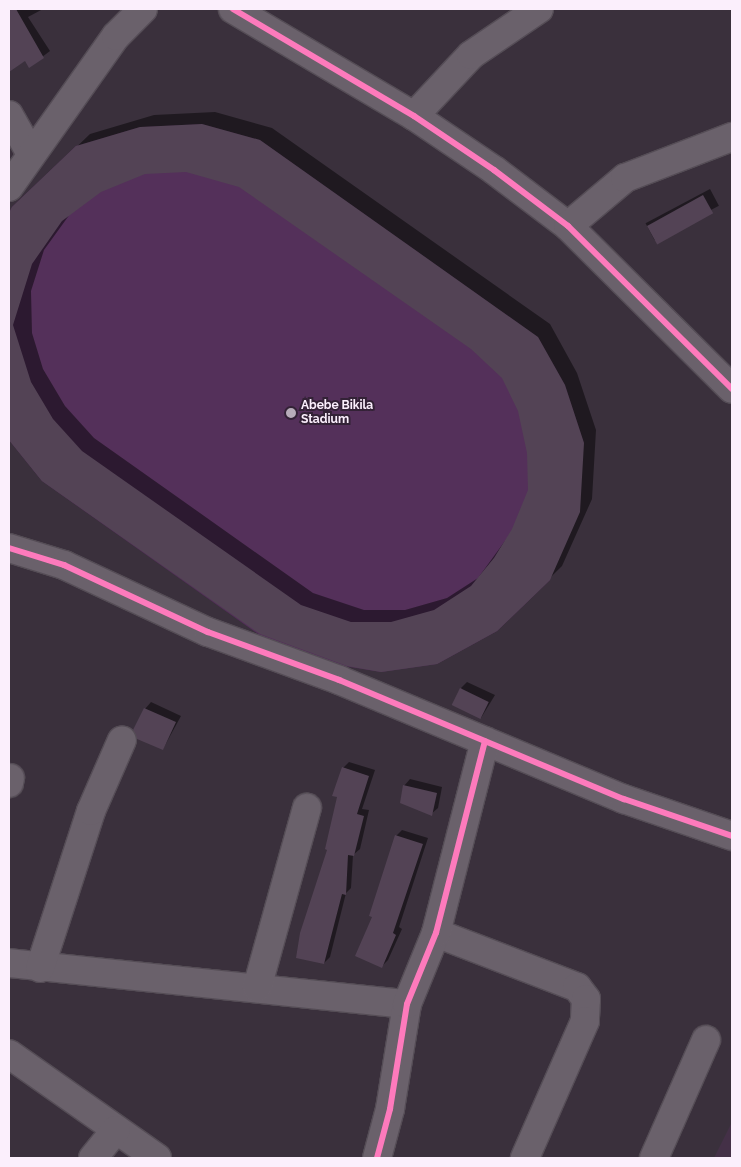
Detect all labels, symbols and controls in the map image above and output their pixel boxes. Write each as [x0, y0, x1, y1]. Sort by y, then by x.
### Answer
place label: Abebe Bikila Stadium [301, 399, 373, 427]
marker: Abebe Bikila Stadium [285, 407, 297, 419]

